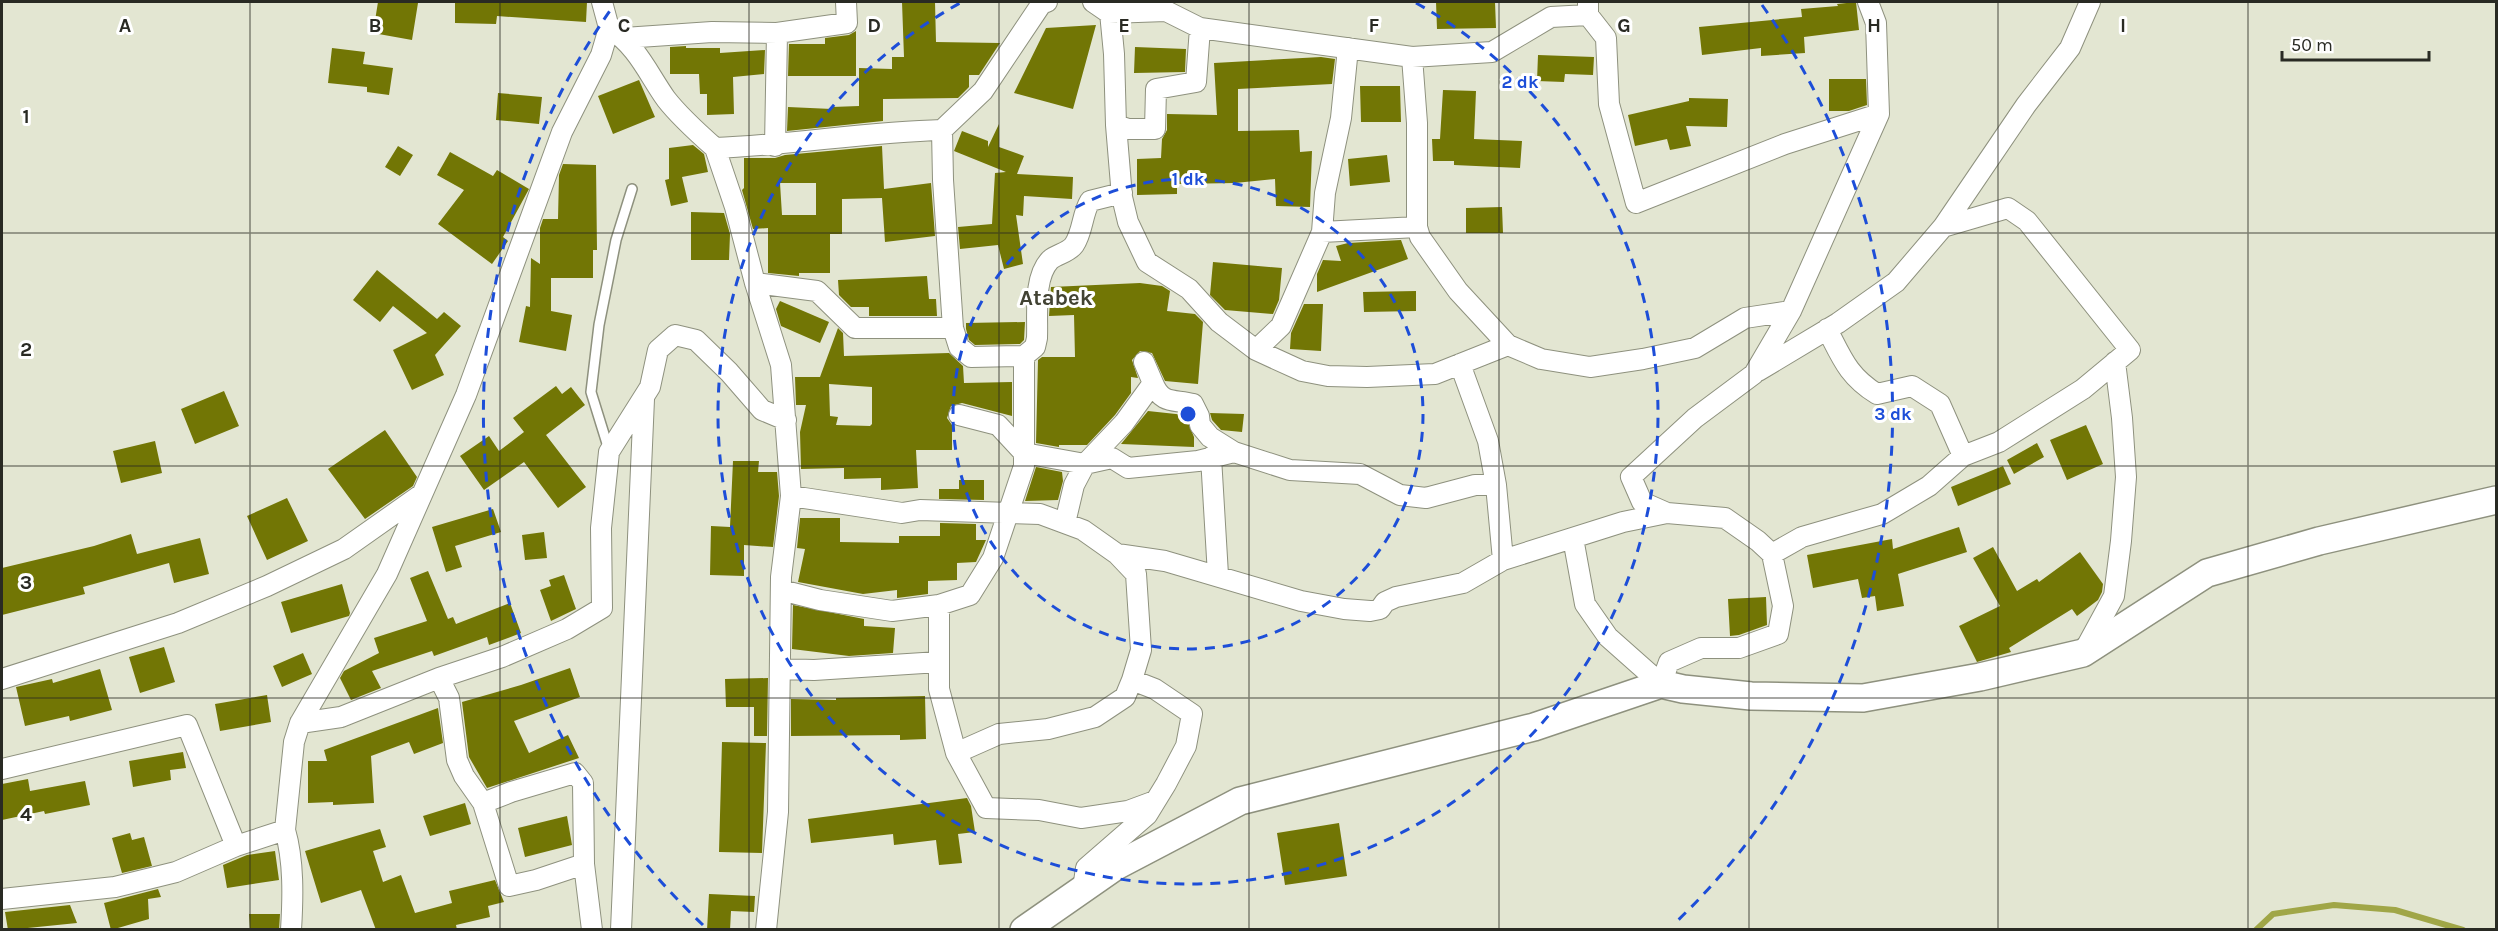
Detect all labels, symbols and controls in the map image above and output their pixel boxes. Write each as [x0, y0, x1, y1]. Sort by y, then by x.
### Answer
text: A [119, 14, 132, 37]
text: B [369, 14, 381, 37]
text: C [618, 14, 630, 37]
text: D [867, 14, 881, 37]
text: E [1118, 14, 1130, 37]
text: F [1369, 14, 1380, 37]
text: G [1617, 14, 1631, 37]
text: H [1867, 14, 1881, 37]
text: I [2120, 14, 2126, 37]
scale bar [2282, 24, 2429, 62]
text: 50 m [2291, 34, 2333, 56]
text: 2 dk [1501, 71, 1539, 93]
text: 1 [22, 105, 30, 128]
text: 1 dk [1172, 168, 1205, 190]
district label: Atabek [1019, 285, 1093, 311]
text: 2 [20, 338, 32, 361]
text: 3 dk [1874, 403, 1912, 425]
centre of rings [1178, 404, 1198, 424]
text: 3 [20, 571, 32, 594]
text: 4 [20, 803, 32, 826]

